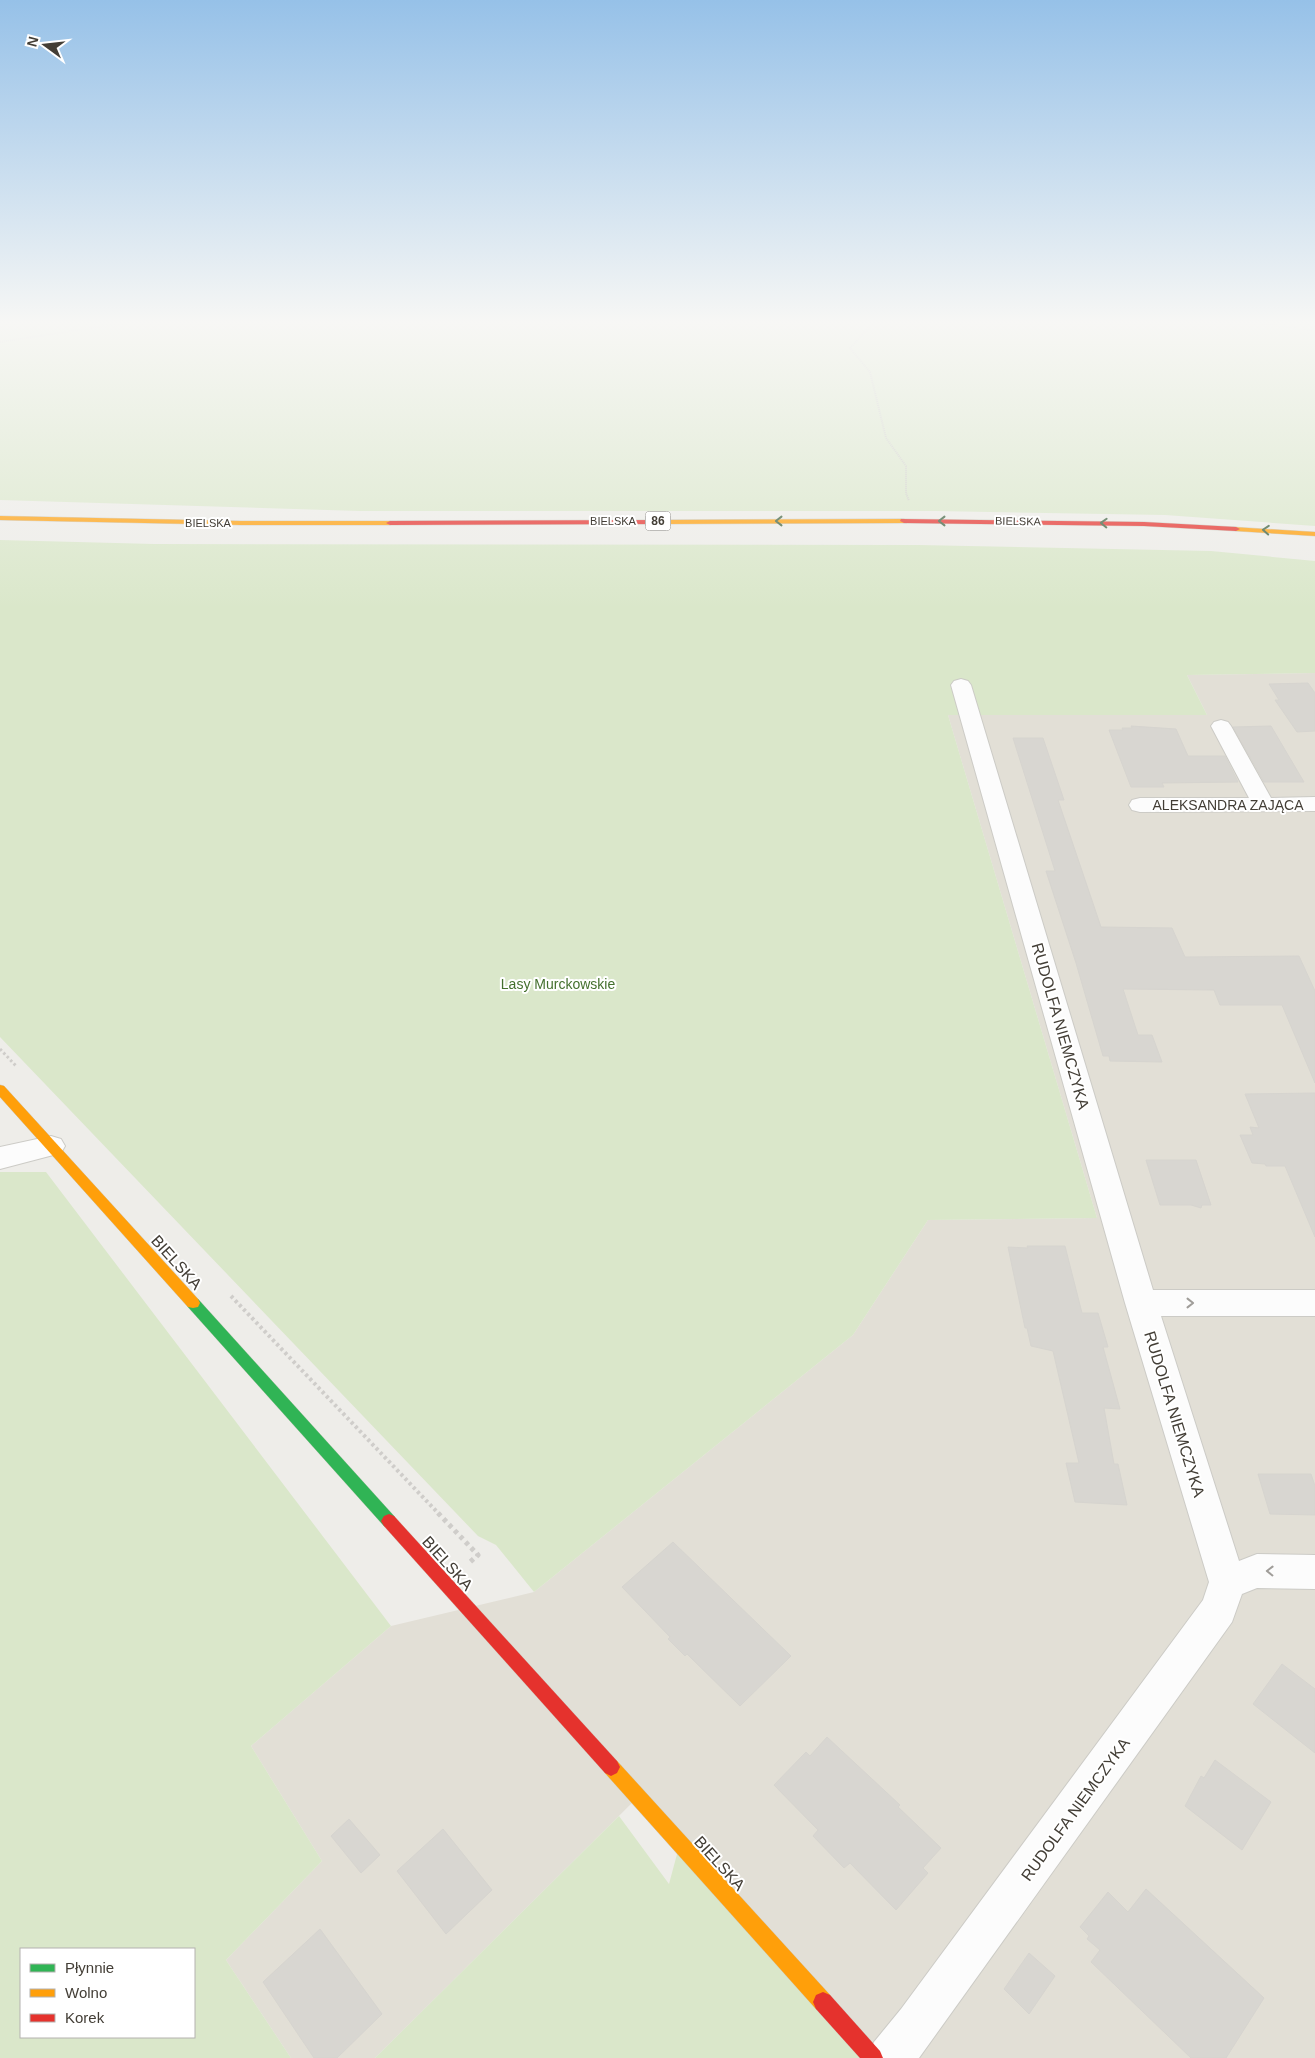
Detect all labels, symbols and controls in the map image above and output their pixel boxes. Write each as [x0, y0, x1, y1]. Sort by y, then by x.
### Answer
north arrow [20, 20, 70, 70]
text: N [23, 35, 41, 49]
road number: 86 [646, 512, 670, 530]
street label: BIELSKA [590, 515, 637, 527]
street label: BIELSKA [995, 515, 1042, 527]
one-way arrow [775, 516, 782, 526]
one-way arrow [937, 516, 945, 526]
street label: BIELSKA [185, 517, 232, 529]
one-way arrow [1100, 518, 1108, 528]
one-way arrow [1262, 525, 1270, 536]
street label: ALEKSANDRA ZAJĄCA [1153, 797, 1304, 813]
street label: RUDOLFA NIEMCZYKA [1029, 941, 1093, 1112]
park label: Lasy Murckowskie [501, 976, 615, 992]
street label: BIELSKA [148, 1232, 205, 1293]
one-way arrow [1186, 1298, 1194, 1308]
street label: RUDOLFA NIEMCZYKA [1141, 1329, 1208, 1499]
street label: BIELSKA [419, 1533, 476, 1594]
one-way arrow [1266, 1566, 1274, 1576]
street label: RUDOLFA NIEMCZYKA [1018, 1734, 1133, 1884]
street label: BIELSKA [691, 1833, 748, 1894]
legend [20, 1948, 195, 2038]
text: Płynnie [65, 1959, 114, 1976]
text: Wolno [65, 1984, 107, 2001]
text: Korek [65, 2009, 105, 2026]

